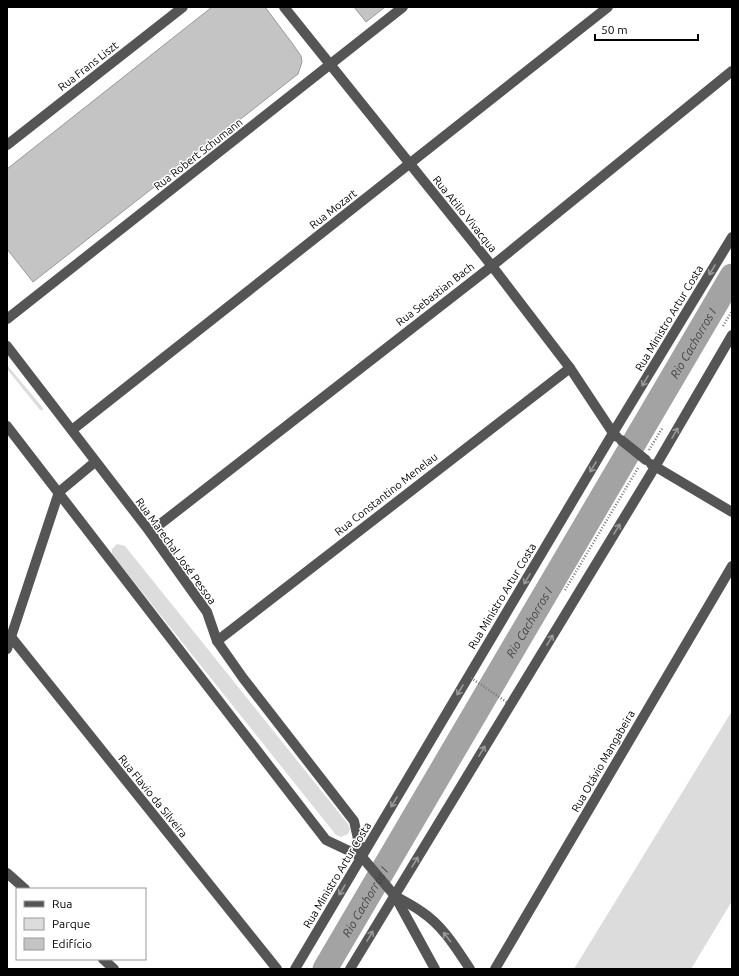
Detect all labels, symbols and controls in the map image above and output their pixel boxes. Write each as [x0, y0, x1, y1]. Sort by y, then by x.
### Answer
scale bar [595, 16, 698, 42]
text: 50 m [601, 23, 628, 36]
street label: Rua Frans Liszt [56, 38, 121, 93]
street label: Rua Robert Schumann [151, 116, 245, 192]
street label: Rua Atilio Vivacqua [431, 174, 499, 254]
street label: Rua Mozart [307, 186, 359, 231]
street label: Rua Sebastian Bach [394, 260, 476, 328]
street label: Rua Ministro Artur Costa [633, 263, 705, 373]
one-way arrow [707, 264, 715, 276]
water label: Rio Cachorros I [667, 305, 719, 380]
one-way arrow [640, 375, 648, 387]
one-way arrow [671, 427, 679, 439]
street label: Rua Constantino Menelau [332, 450, 440, 538]
one-way arrow [589, 461, 597, 473]
street label: Rua Marechal José Pessoa [133, 496, 219, 606]
one-way arrow [614, 523, 622, 535]
street label: Rua Ministro Artur Costa [466, 541, 538, 651]
one-way arrow [522, 573, 530, 585]
water label: Rio Cachorros I [503, 584, 555, 660]
one-way arrow [546, 635, 554, 646]
one-way arrow [456, 684, 464, 696]
street label: Rua Otávio Mangabeira [569, 708, 637, 814]
one-way arrow [479, 745, 487, 757]
street label: Rua Flavio da Silveira [116, 752, 190, 840]
one-way arrow [390, 796, 398, 808]
street label: Rua Ministro Artur Costa [301, 820, 373, 930]
one-way arrow [411, 856, 419, 868]
water label: Rio Cachorros I [339, 864, 390, 939]
one-way arrow [337, 884, 345, 896]
legend [16, 888, 146, 960]
text: Rua [52, 897, 73, 910]
text: Parque [52, 917, 90, 930]
one-way arrow [367, 930, 375, 942]
one-way arrow [443, 932, 452, 943]
text: Edifício [52, 937, 92, 950]

